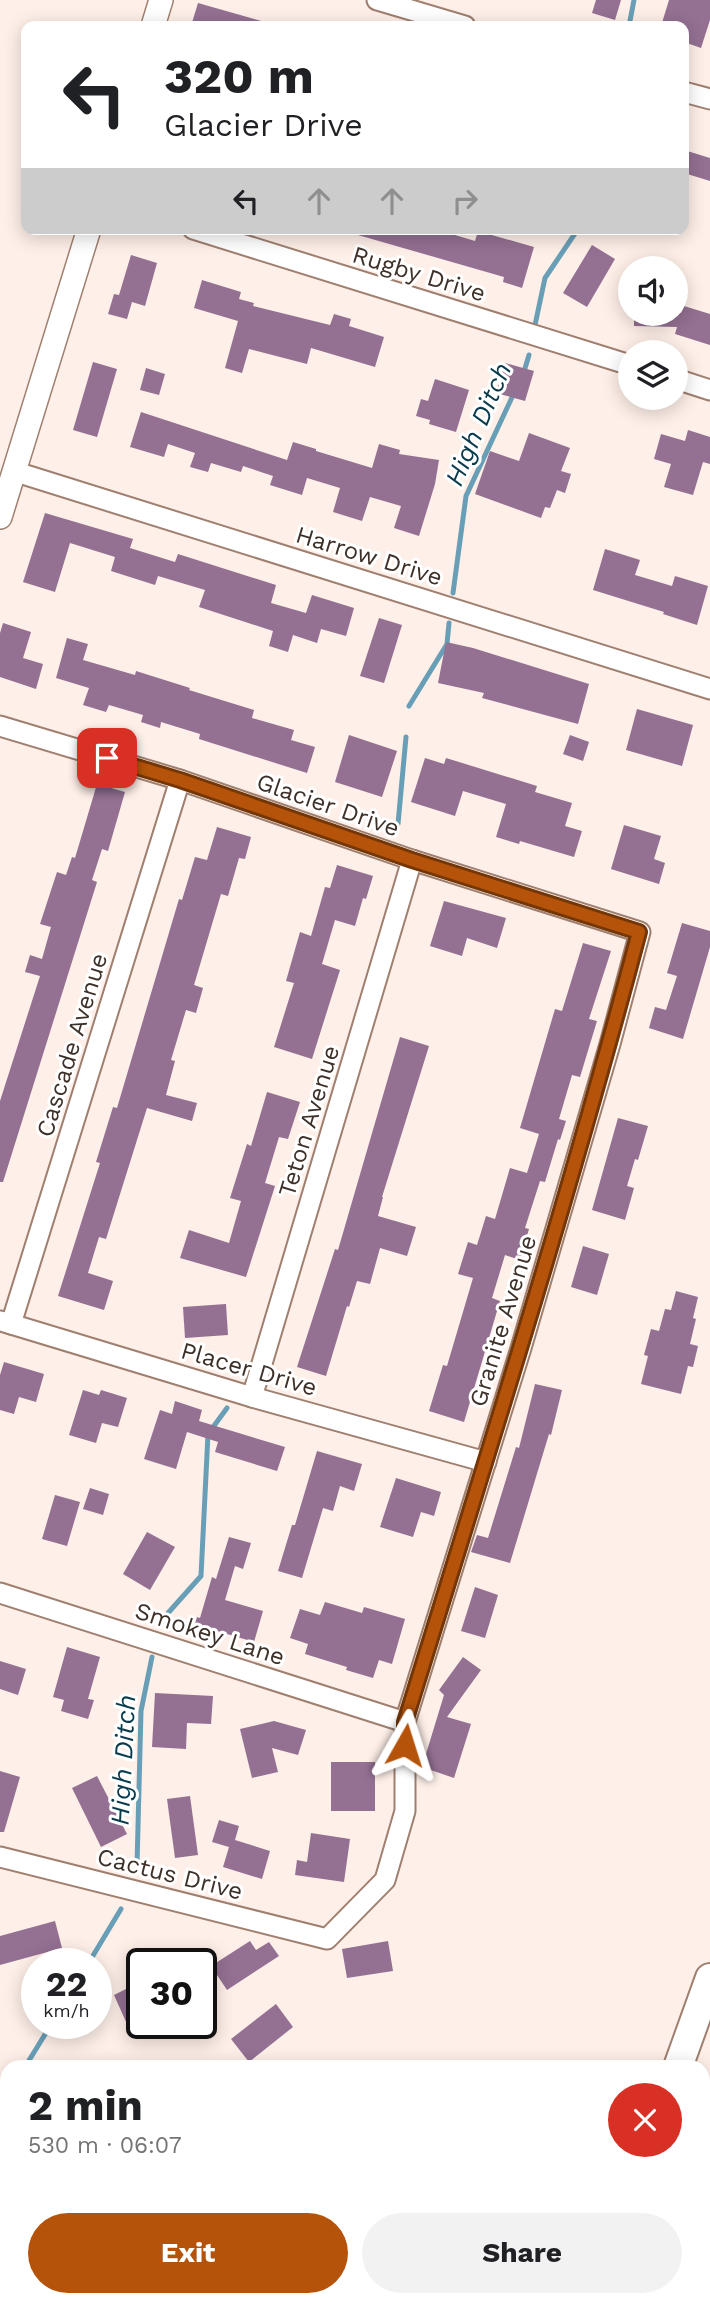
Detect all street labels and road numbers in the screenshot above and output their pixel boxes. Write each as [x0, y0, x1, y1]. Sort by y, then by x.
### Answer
street label: Rugby Drive [349, 240, 489, 308]
street label: Harrow Drive [292, 520, 446, 592]
street label: Glacier Drive [253, 767, 403, 843]
street label: Cascade Avenue [31, 950, 113, 1140]
street label: Teton Avenue [273, 1042, 345, 1200]
street label: Granite Avenue [464, 1232, 542, 1410]
street label: Placer Drive [178, 1336, 320, 1402]
street label: Smokey Lane [132, 1597, 288, 1671]
street label: Cactus Drive [94, 1842, 246, 1906]

